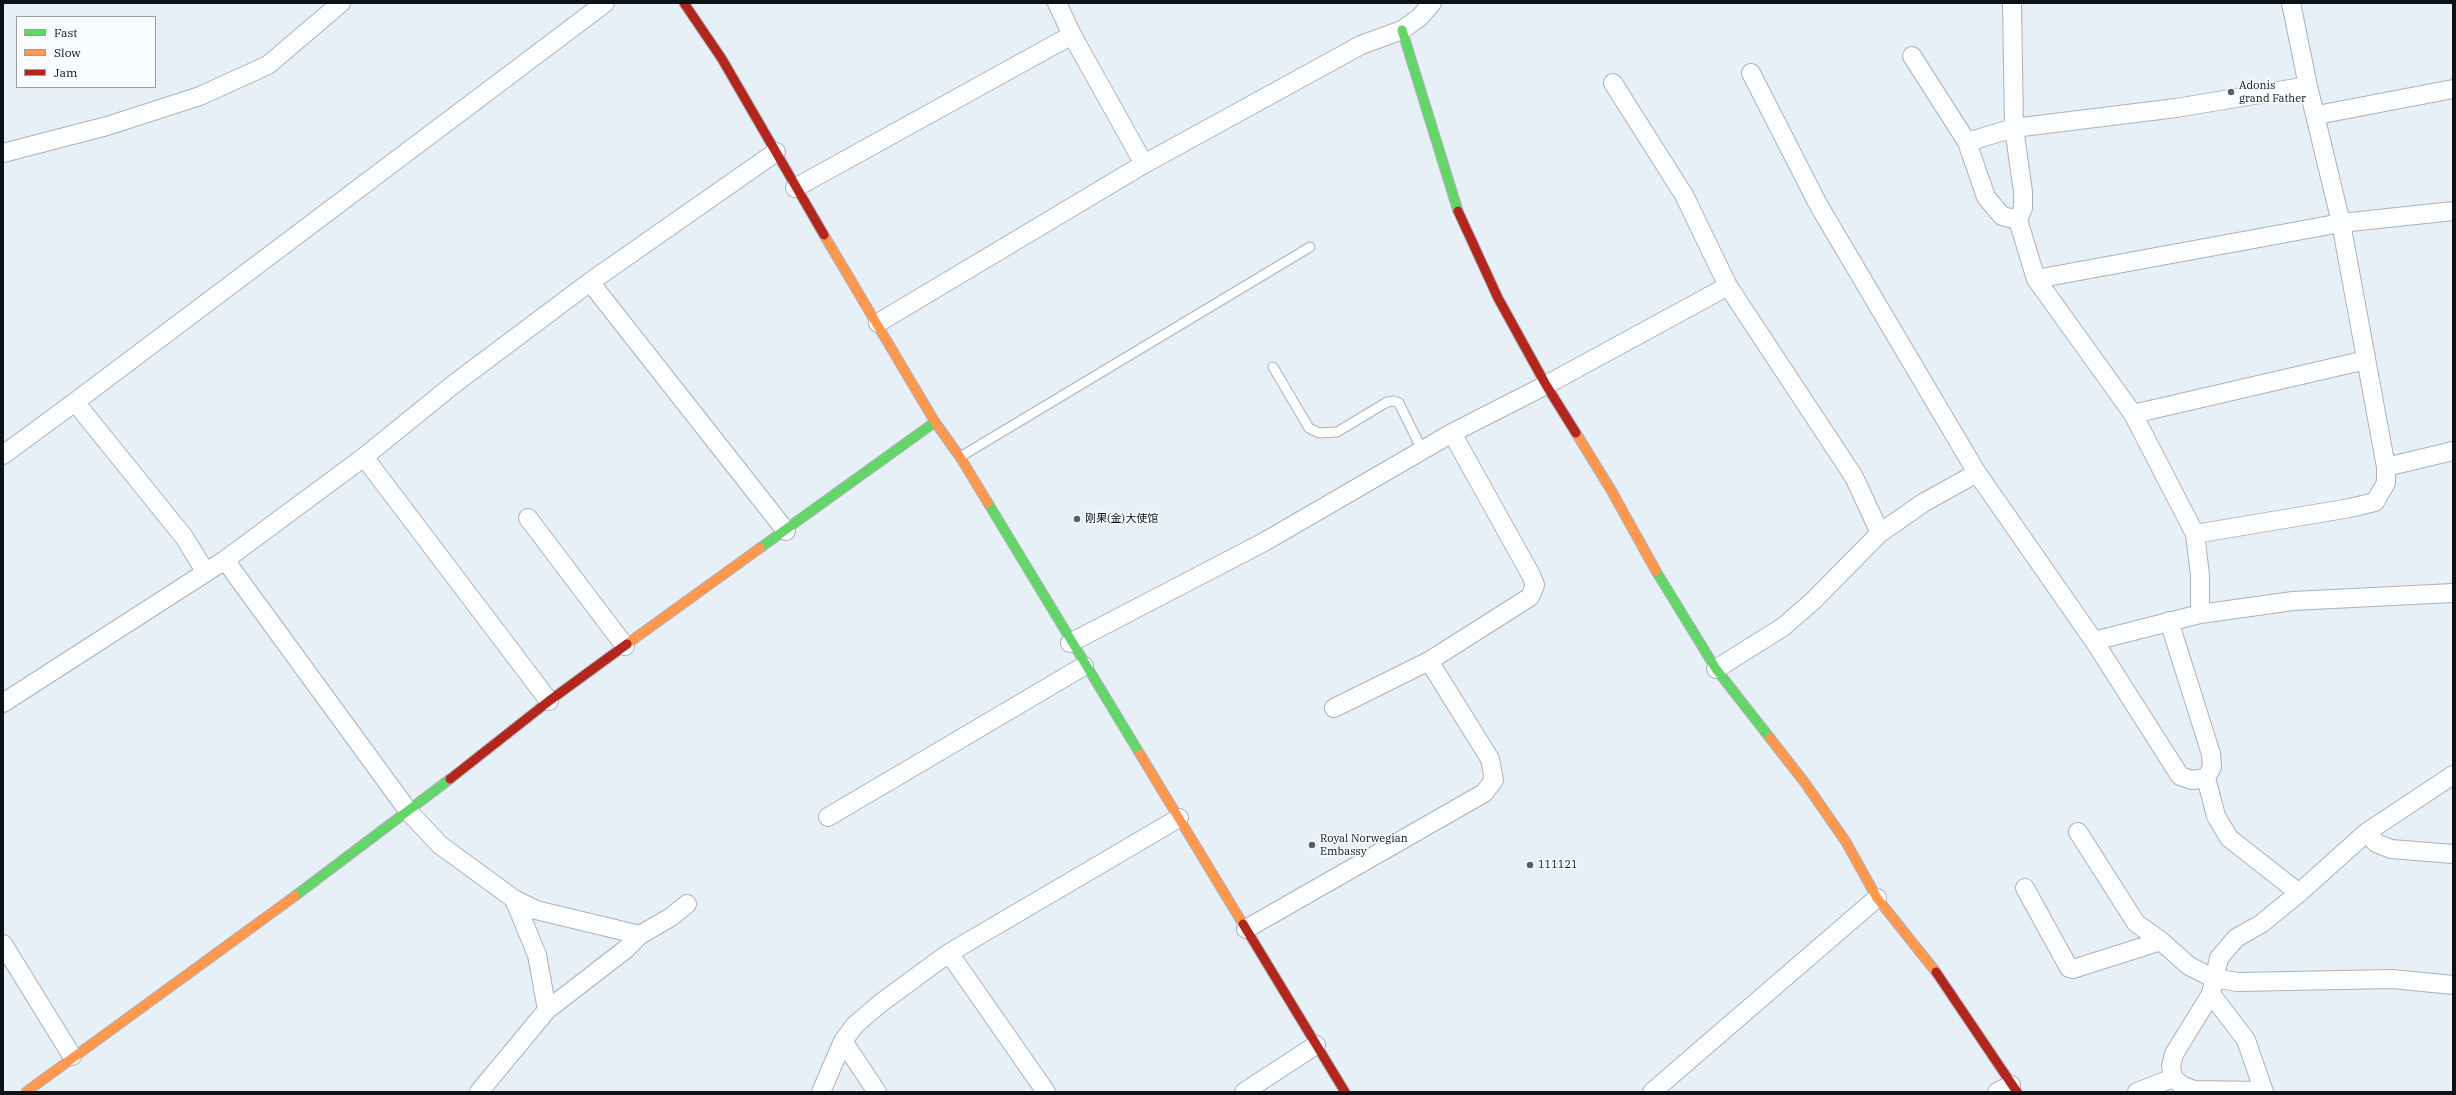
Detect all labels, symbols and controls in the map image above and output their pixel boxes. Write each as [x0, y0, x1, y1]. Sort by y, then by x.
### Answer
legend [16, 16, 156, 88]
text: Fast [54, 25, 78, 40]
text: Slow [54, 45, 81, 60]
text: Jam [54, 65, 77, 80]
place label: Adonis grand Father [2239, 79, 2306, 105]
marker: Adonis grand Father [2226, 87, 2236, 97]
place label: 刚果(金)大使馆 [1085, 512, 1158, 526]
marker: 刚果(金)大使馆 [1072, 514, 1082, 524]
place label: Royal Norwegian Embassy [1320, 832, 1408, 858]
marker: Royal Norwegian Embassy [1307, 840, 1317, 850]
place label: 111121 [1538, 858, 1578, 872]
marker: 111121 [1525, 860, 1535, 870]

